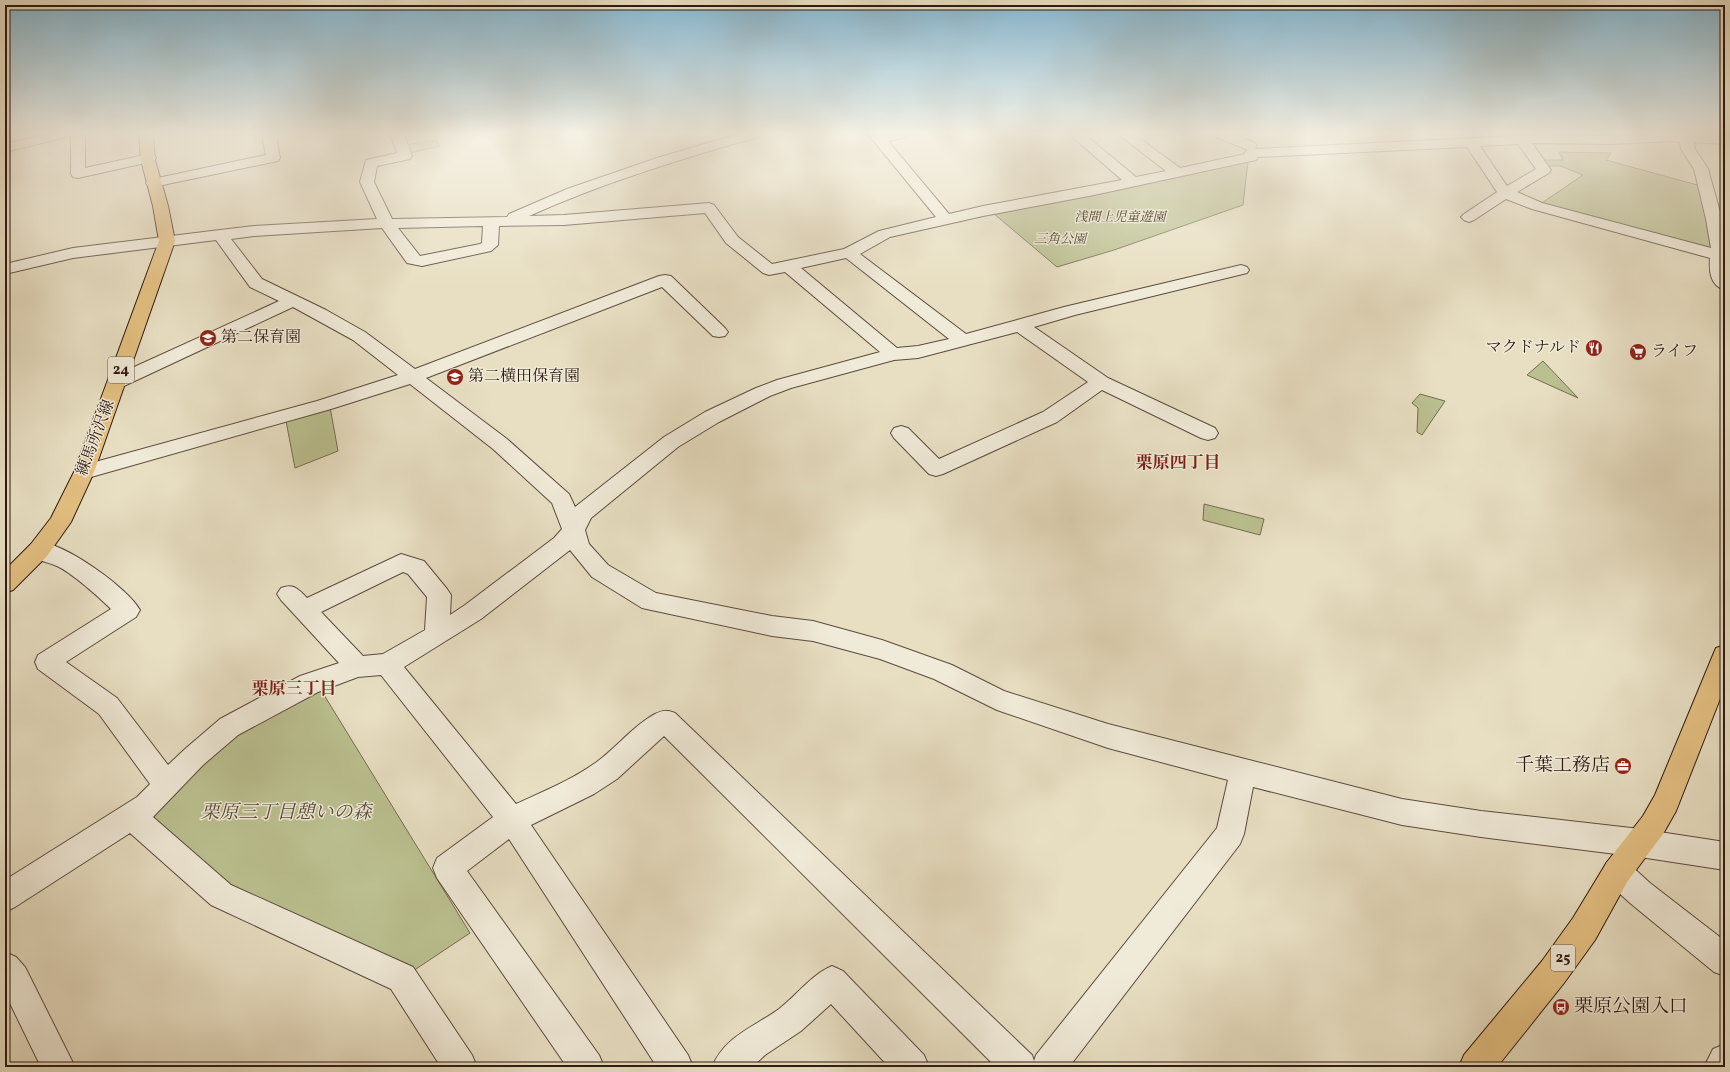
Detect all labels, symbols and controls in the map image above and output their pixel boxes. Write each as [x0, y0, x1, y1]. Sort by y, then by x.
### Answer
park label: 浅間上児童遊園 [1074, 209, 1167, 227]
park label: 三角公園 [1034, 231, 1088, 249]
place label: 第二保育園 [221, 327, 301, 349]
school or university icon: 第二保育園 [198, 328, 218, 348]
place label: マクドナルド [1486, 337, 1581, 359]
restaurant icon: マクドナルド [1584, 338, 1604, 358]
place label: ライフ [1651, 341, 1698, 363]
supermarket icon: ライフ [1628, 342, 1648, 362]
road number: 24 [108, 357, 134, 383]
place label: 第二横田保育園 [468, 366, 580, 388]
school or university icon: 第二横田保育園 [445, 367, 465, 387]
street label: 練馬所沢線 [71, 397, 121, 479]
district label: 栗原四丁目 [1136, 452, 1221, 475]
district label: 栗原三丁目 [252, 678, 337, 701]
place label: 千葉工務店 [1515, 753, 1610, 779]
office icon: 千葉工務店 [1613, 756, 1633, 776]
park label: 栗原三丁目憩いの森 [200, 800, 373, 826]
road number: 25 [1551, 945, 1575, 971]
place label: 栗原公園入口 [1574, 994, 1688, 1020]
bus stop icon: 栗原公園入口 [1551, 997, 1571, 1017]

